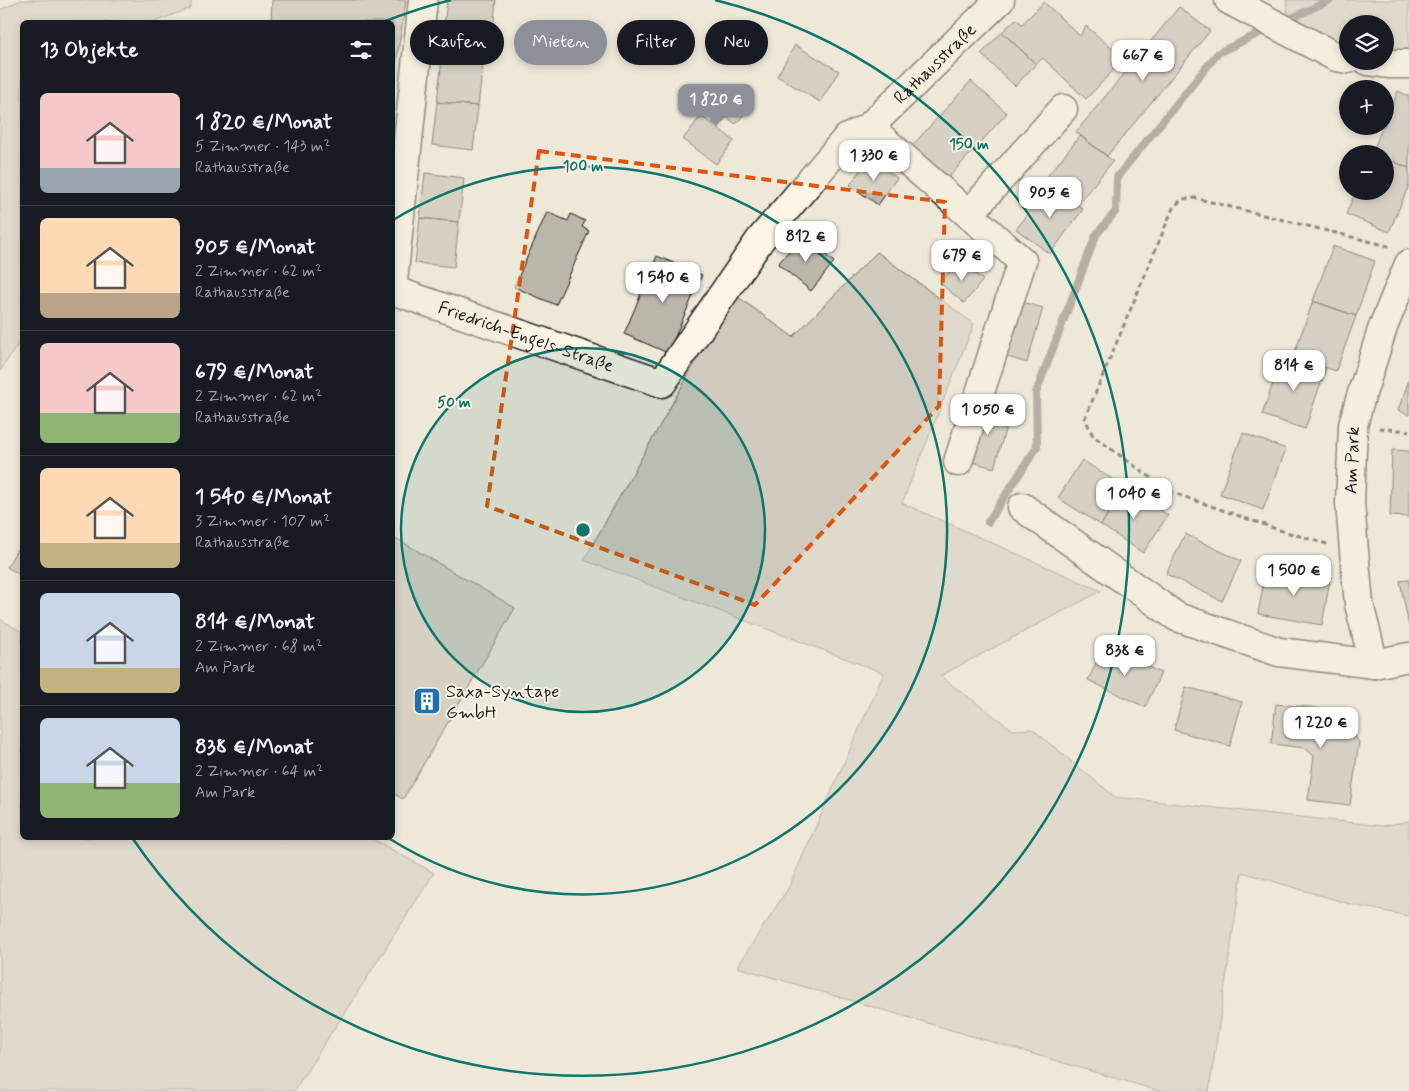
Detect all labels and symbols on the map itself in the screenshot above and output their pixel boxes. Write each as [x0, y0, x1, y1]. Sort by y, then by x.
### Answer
street label: Rathausstraße [889, 18, 982, 110]
pin: 667 € [1108, 39, 1178, 82]
pin: 1 820 € [670, 84, 762, 126]
text: 150 m [949, 135, 989, 155]
pin: 1 330 € [828, 140, 920, 182]
text: 100 m [563, 157, 603, 177]
pin: 905 € [1015, 176, 1085, 219]
pin: 812 € [771, 220, 841, 263]
pin: 679 € [927, 240, 997, 282]
pin: 1 540 € [617, 262, 709, 304]
street label: Friedrich-Engels-Straße [435, 296, 617, 379]
pin: 814 € [1259, 350, 1329, 392]
text: 50 m [437, 393, 471, 413]
pin: 1 050 € [942, 394, 1034, 436]
street label: Am Park [1339, 426, 1366, 495]
pin: 1 040 € [1088, 478, 1180, 520]
centre of rings [574, 521, 592, 539]
pin: 1 500 € [1248, 554, 1340, 597]
pin: 838 € [1090, 634, 1160, 677]
place label: Saxa-Syntape GmbH [446, 680, 559, 725]
building icon: Saxa-Syntape GmbH [412, 686, 442, 716]
pin: 1 220 € [1275, 706, 1367, 749]

